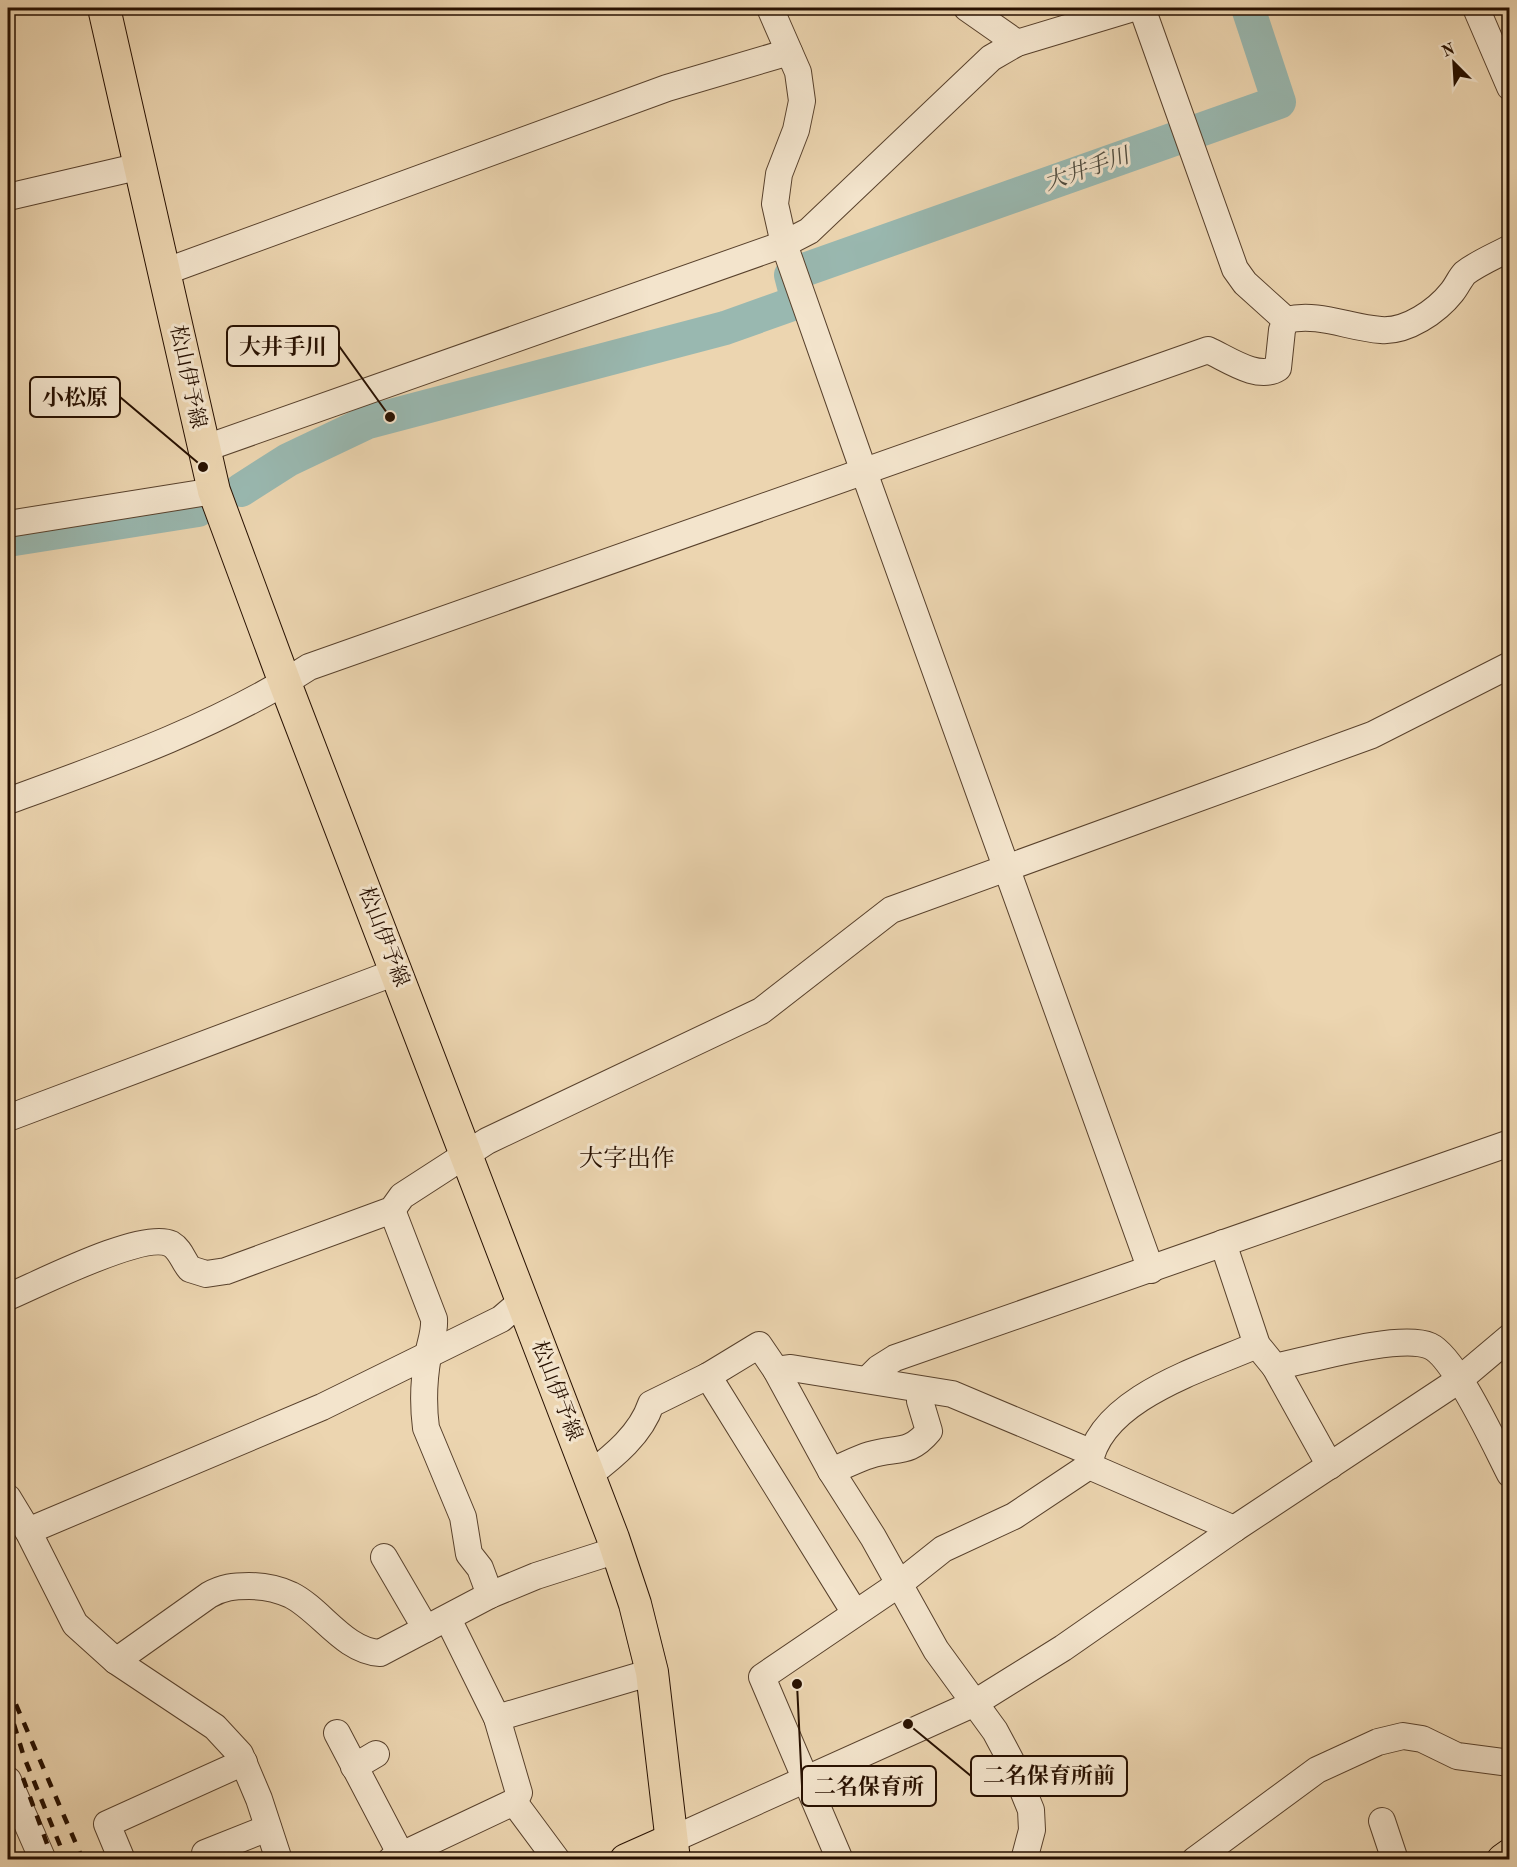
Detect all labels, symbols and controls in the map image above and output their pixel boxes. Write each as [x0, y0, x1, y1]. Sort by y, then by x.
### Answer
north arrow [1424, 33, 1484, 93]
text: N [1440, 41, 1458, 61]
water label: 大井手川 [1041, 143, 1134, 195]
street label: 松山伊予線 [166, 323, 210, 431]
callout: 大井手川 [227, 326, 339, 366]
text: 大井手川 [239, 335, 327, 359]
callout: 小松原 [30, 377, 120, 417]
text: 小松原 [42, 386, 108, 410]
street label: 松山伊予線 [354, 884, 413, 990]
district label: 大字出作 [579, 1145, 675, 1172]
street label: 松山伊予線 [527, 1338, 586, 1444]
callout: 二名保育所前 [971, 1756, 1127, 1796]
text: 二名保育所前 [983, 1764, 1115, 1788]
callout: 二名保育所 [802, 1766, 936, 1806]
text: 二名保育所 [814, 1775, 924, 1799]

